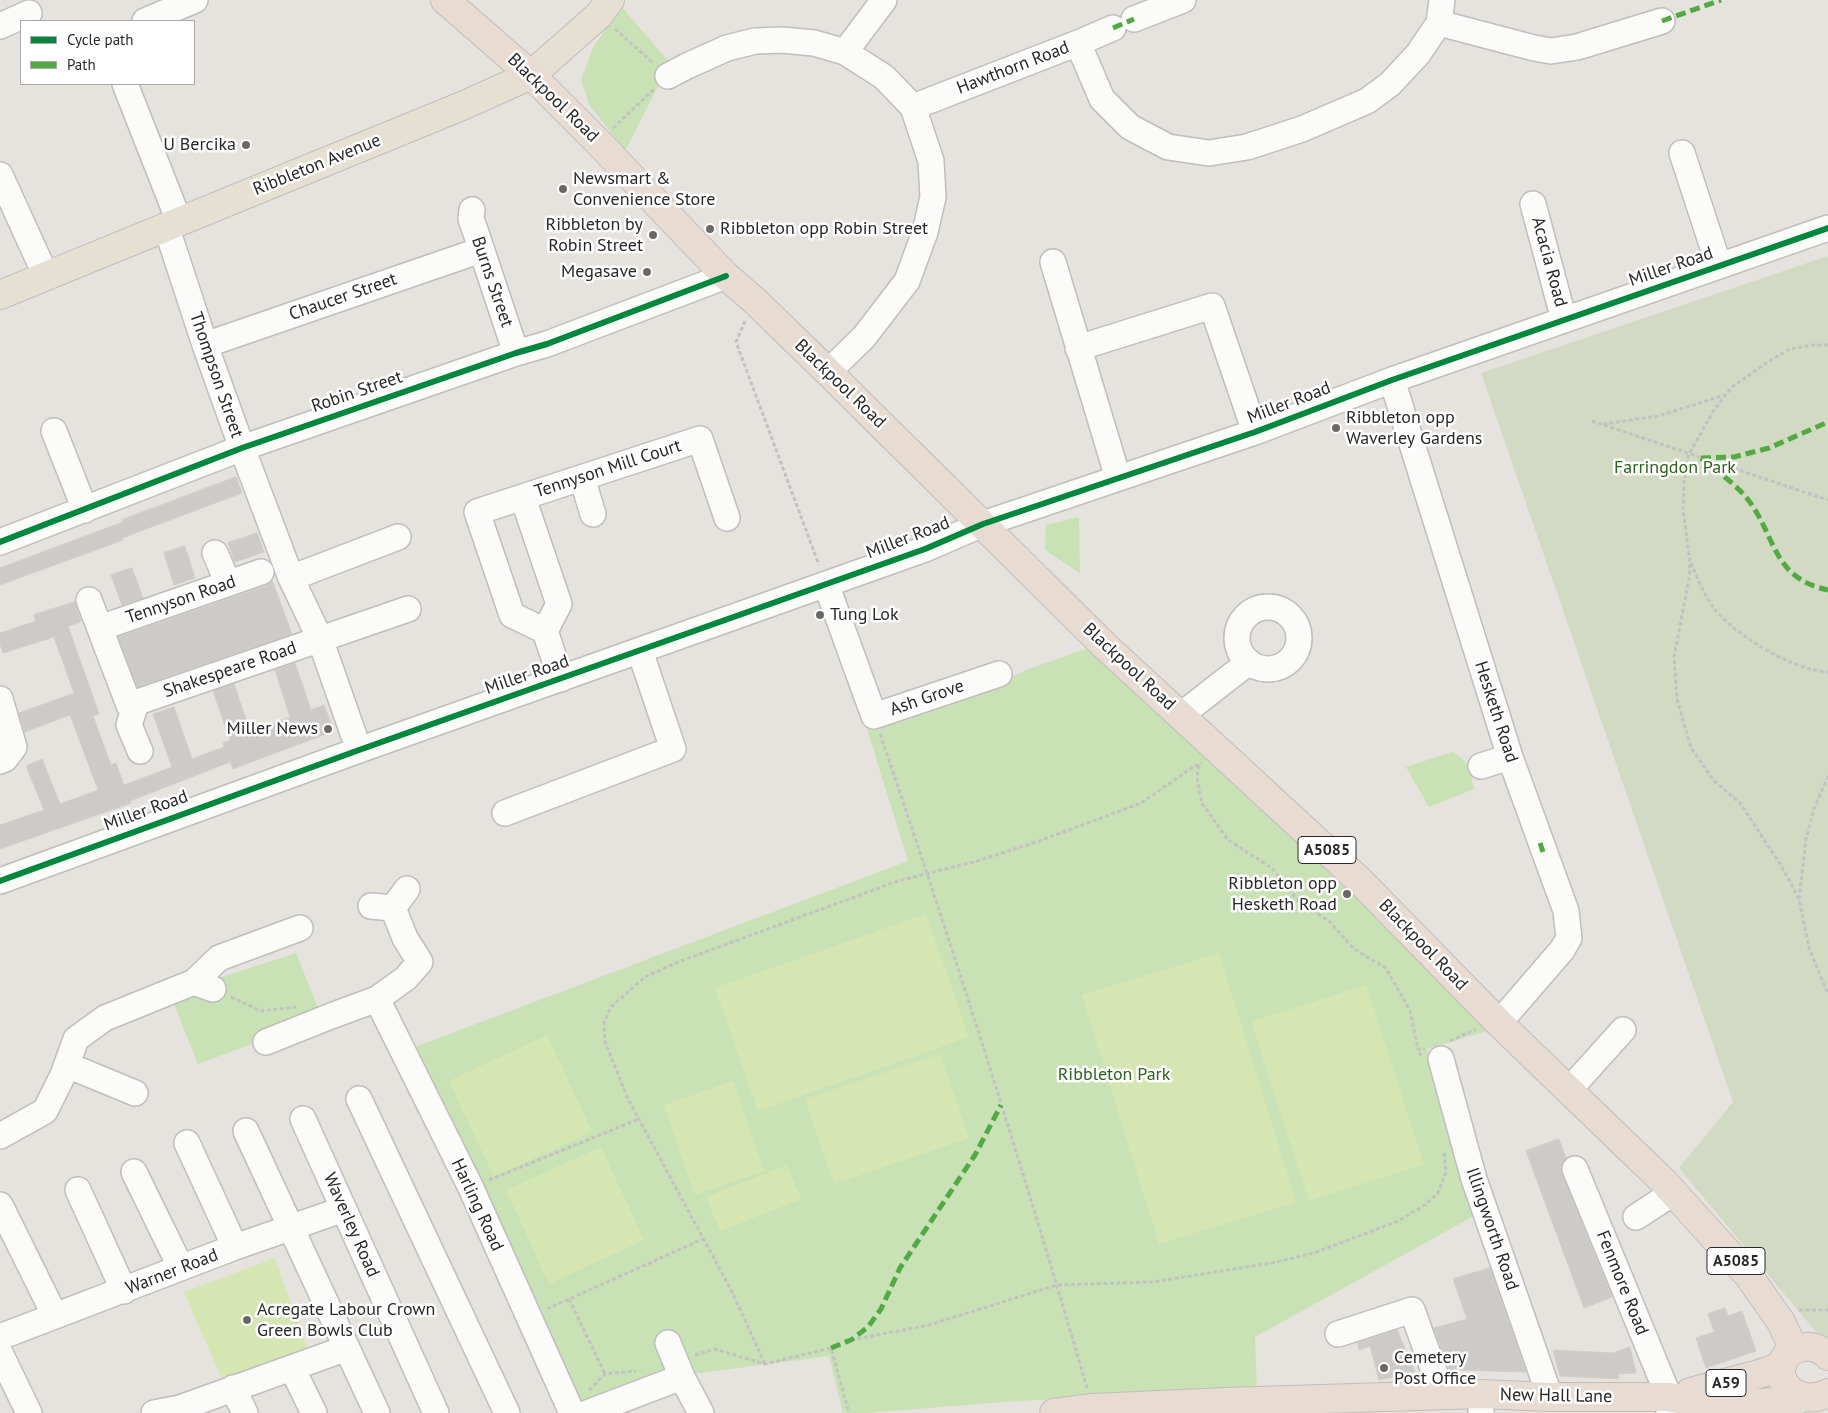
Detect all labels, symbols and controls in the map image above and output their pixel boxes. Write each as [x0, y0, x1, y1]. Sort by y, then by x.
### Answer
legend [20, 20, 195, 85]
text: Cycle path [67, 30, 133, 49]
street label: Hawthorn Road [954, 37, 1072, 99]
street label: Blackpool Road [503, 49, 603, 147]
text: Path [67, 55, 96, 74]
street label: Ribbleton Avenue [250, 130, 384, 200]
place label: U Bercika [163, 134, 236, 156]
marker: U Bercika [240, 139, 252, 151]
place label: Newsmart & Convenience Store [573, 168, 715, 210]
marker: Newsmart & Convenience Store [557, 183, 569, 195]
place label: Ribbleton by Robin Street [546, 214, 643, 256]
street label: Acacia Road [1527, 215, 1571, 309]
place label: Ribbleton opp Robin Street [720, 218, 928, 240]
marker: Ribbleton opp Robin Street [704, 223, 716, 235]
marker: Ribbleton by Robin Street [647, 229, 659, 241]
street label: Burns Street [466, 234, 518, 330]
street label: Miller Road [1626, 243, 1716, 291]
place label: Megasave [561, 261, 637, 283]
marker: Megasave [641, 266, 653, 278]
street label: Chaucer Street [286, 268, 400, 326]
street label: Thompson Street [184, 309, 248, 441]
street label: Blackpool Road [790, 335, 890, 433]
street label: Robin Street [309, 366, 405, 418]
street label: Miller Road [1244, 377, 1334, 429]
place label: Ribbleton opp Waverley Gardens [1346, 407, 1482, 449]
marker: Ribbleton opp Waverley Gardens [1330, 422, 1342, 434]
street label: Tennyson Mill Court [532, 435, 684, 503]
park label: Farringdon Park [1614, 457, 1736, 479]
street label: Miller Road [863, 512, 953, 564]
street label: Tennyson Road [123, 571, 239, 629]
place label: Tung Lok [830, 604, 899, 626]
marker: Tung Lok [814, 609, 826, 621]
street label: Blackpool Road [1078, 619, 1180, 715]
street label: Shakespeare Road [161, 637, 299, 703]
street label: Miller Road [482, 651, 572, 699]
street label: Hesketh Road [1469, 659, 1523, 765]
street label: Ash Grove [887, 675, 967, 721]
place label: Miller News [226, 718, 318, 740]
marker: Miller News [322, 723, 334, 735]
street label: Miller Road [101, 786, 191, 836]
road number: A5085 [1298, 836, 1356, 864]
place label: Ribbleton opp Hesketh Road [1228, 873, 1337, 916]
marker: Ribbleton opp Hesketh Road [1341, 888, 1353, 900]
street label: Blackpool Road [1374, 895, 1472, 995]
park label: Ribbleton Park [1058, 1064, 1170, 1086]
street label: Harling Road [446, 1155, 508, 1255]
street label: Illingworth Road [1461, 1165, 1523, 1293]
street label: Waverley Road [318, 1169, 384, 1281]
street label: Fenmore Road [1591, 1228, 1653, 1338]
street label: Warner Road [123, 1244, 221, 1300]
road number: A5085 [1707, 1248, 1765, 1274]
place label: Acregate Labour Crown Green Bowls Club [257, 1299, 435, 1342]
marker: Acregate Labour Crown Green Bowls Club [241, 1314, 253, 1326]
place label: Cemetery Post Office [1394, 1347, 1476, 1390]
marker: Cemetery Post Office [1378, 1362, 1390, 1374]
road number: A59 [1706, 1370, 1746, 1396]
street label: New Hall Lane [1500, 1384, 1612, 1408]

